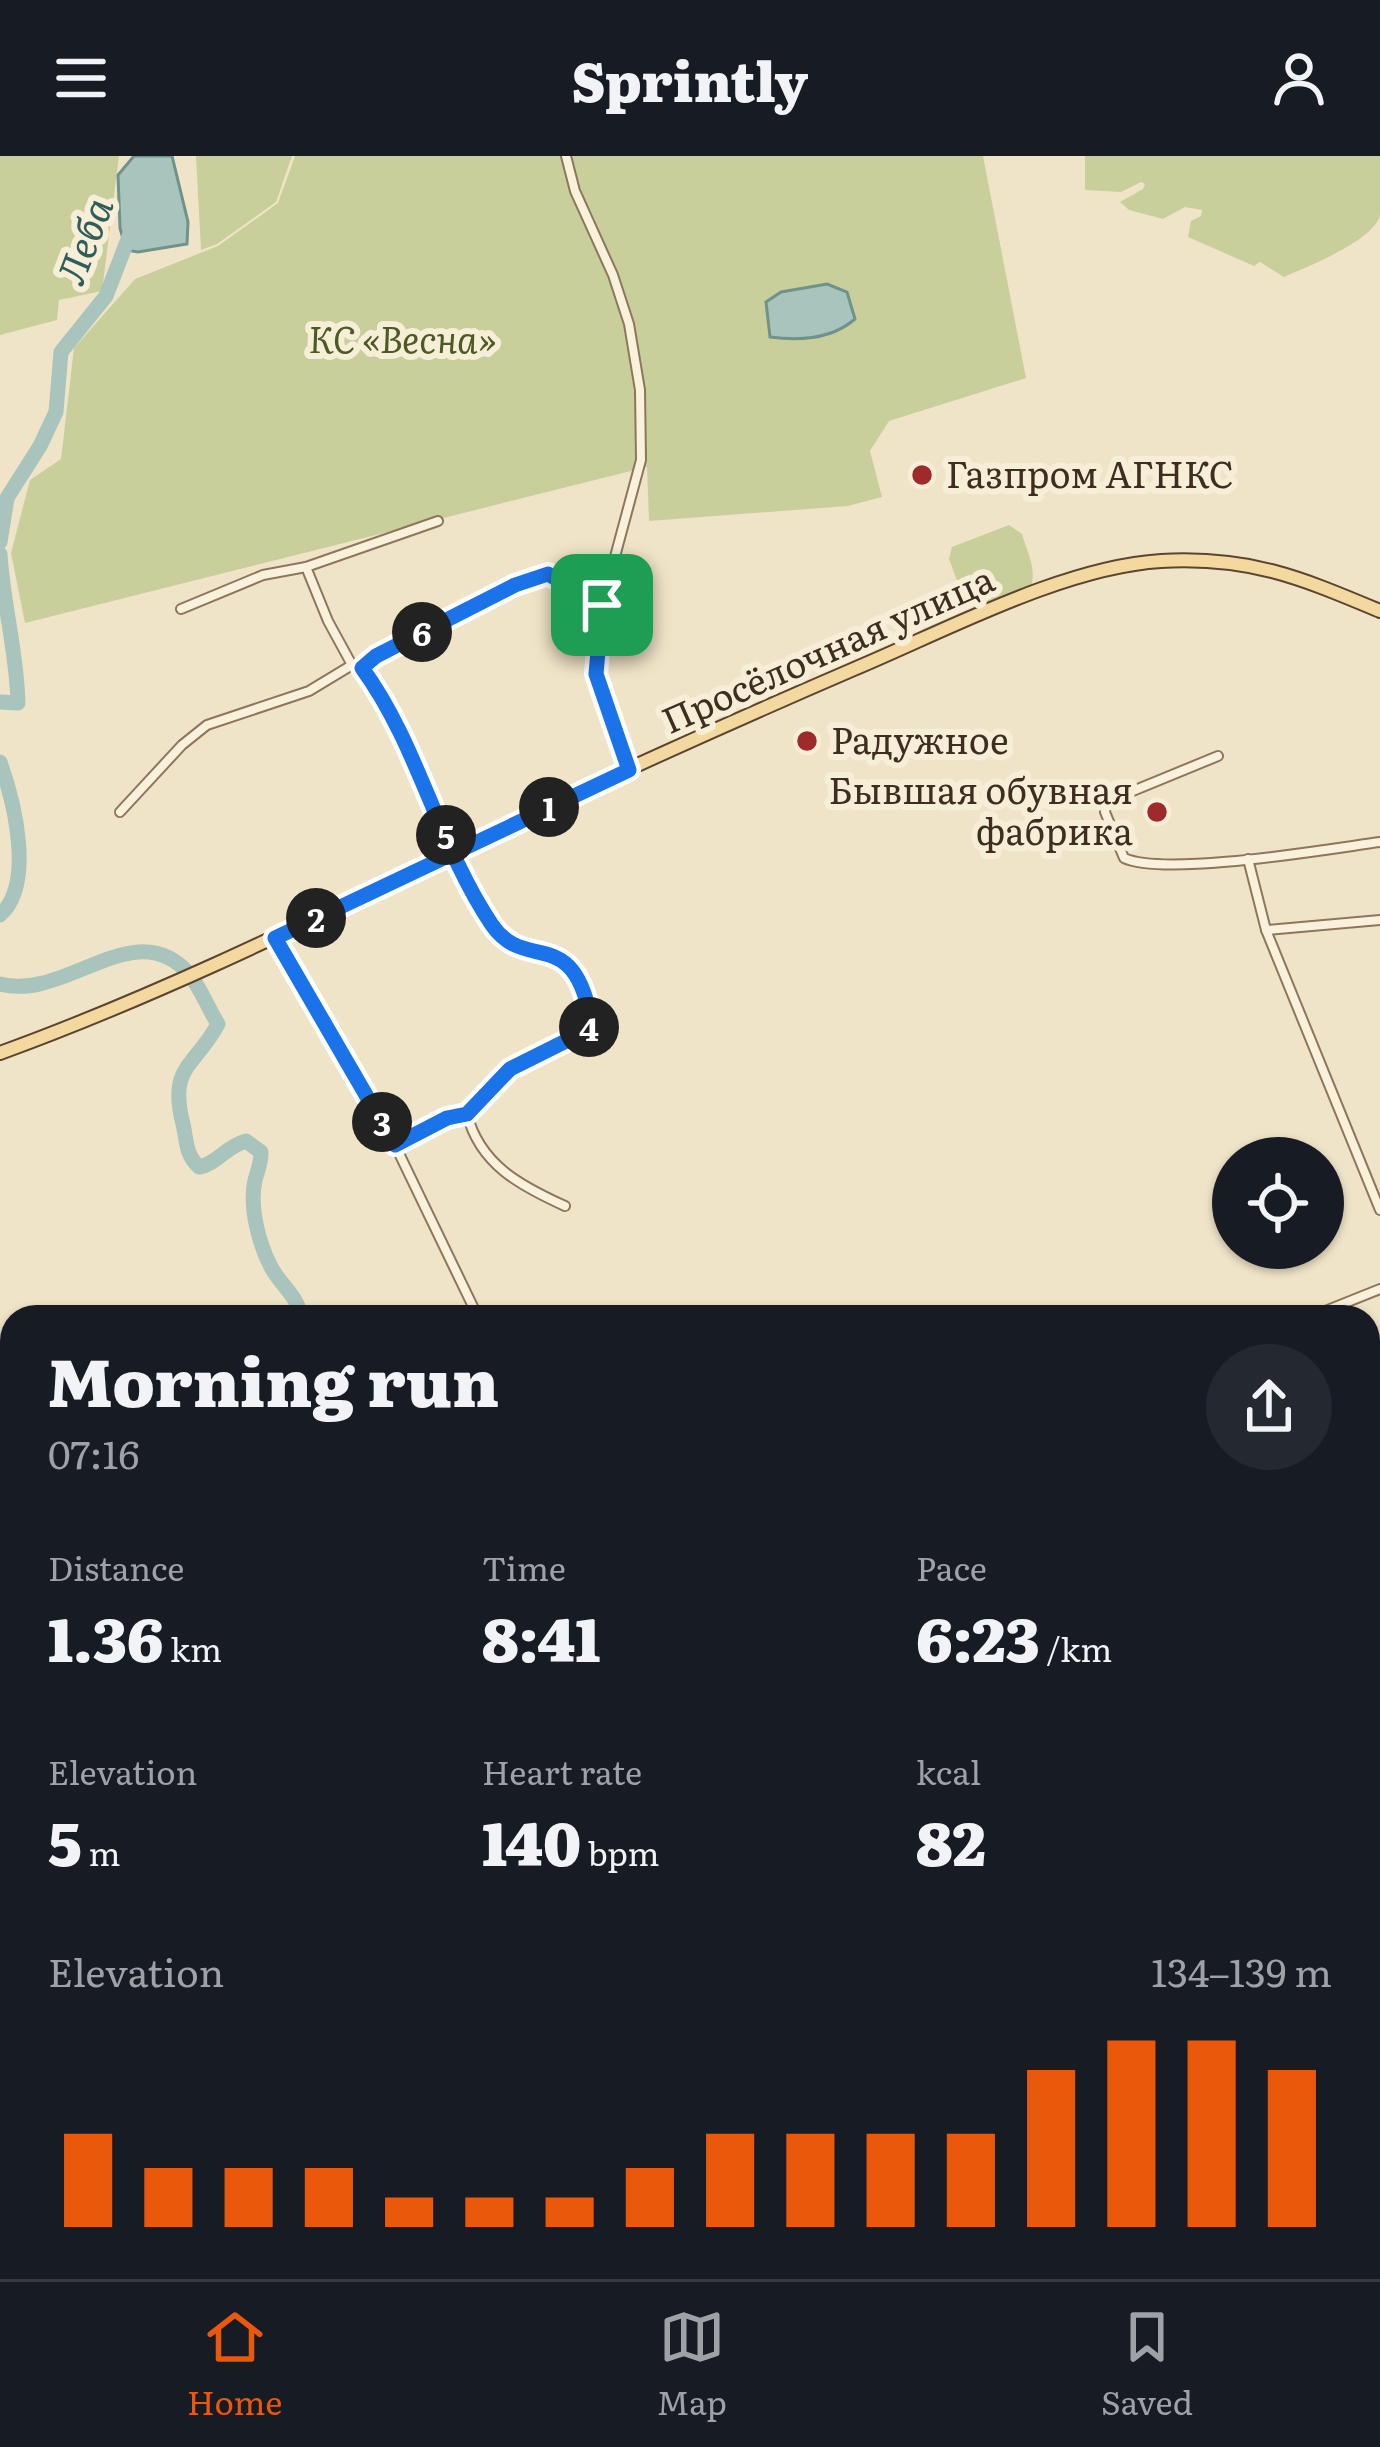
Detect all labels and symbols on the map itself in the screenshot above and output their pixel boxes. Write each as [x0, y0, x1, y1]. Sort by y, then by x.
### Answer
water label: Леба [39, 187, 126, 292]
park label: КС «Весна» [308, 311, 496, 364]
place label: Газпром АГНКС [946, 446, 1234, 499]
marker: Газпром АГНКС [909, 462, 935, 488]
street label: Просёлочная улица [652, 550, 1002, 745]
pin [551, 554, 653, 656]
pin: 6 [392, 602, 452, 662]
place label: Радужное [831, 712, 1009, 765]
marker: Радужное [794, 728, 820, 754]
place label: Бывшая обувная фабрика [828, 762, 1134, 856]
pin: 1 [519, 777, 579, 837]
marker: Бывшая обувная фабрика [1144, 799, 1170, 825]
pin: 5 [416, 805, 476, 865]
pin: 2 [286, 888, 346, 948]
pin: 4 [559, 997, 619, 1057]
pin: 3 [352, 1092, 412, 1152]

